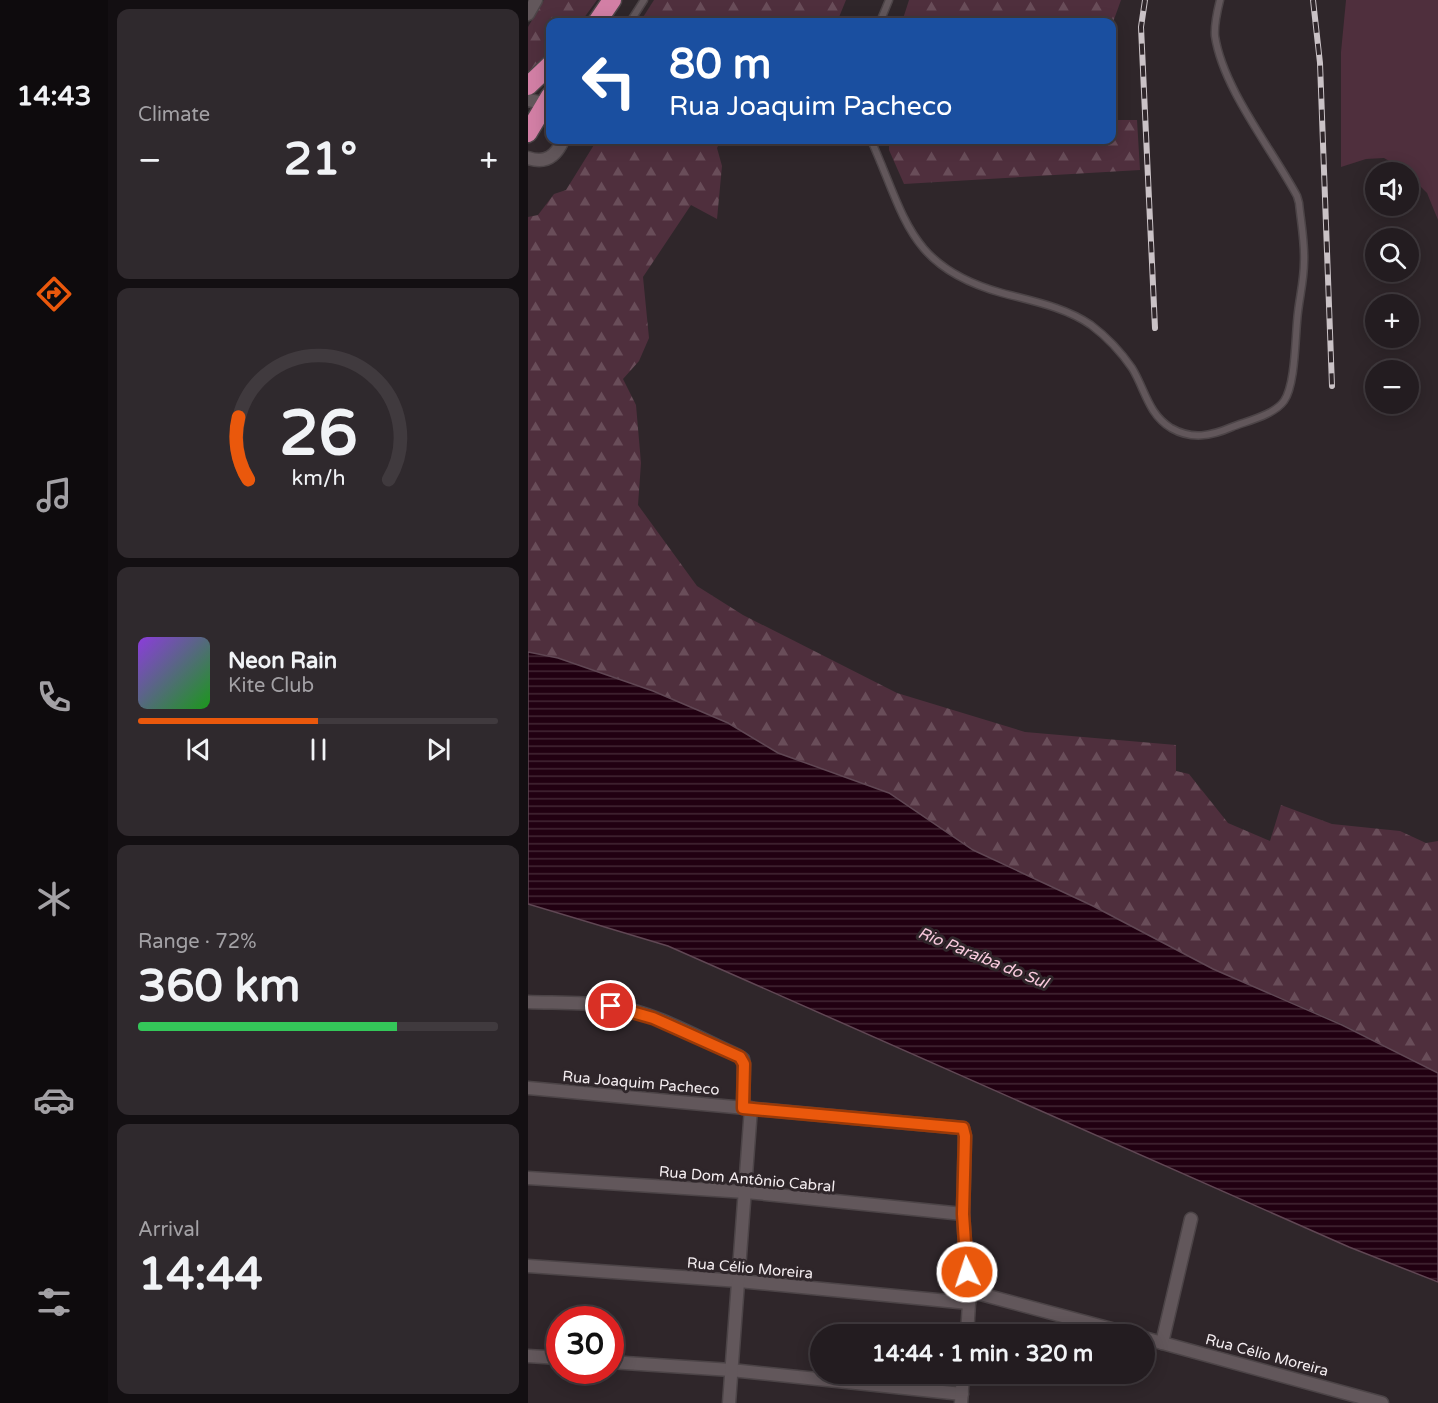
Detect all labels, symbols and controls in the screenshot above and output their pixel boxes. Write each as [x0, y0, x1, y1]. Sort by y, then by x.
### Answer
text: 80 m [669, 39, 771, 90]
icon: left [570, 42, 648, 120]
text: 14:43 [17, 80, 91, 113]
text: Rua Joaquim Pacheco [669, 90, 952, 123]
text: Climate [138, 103, 210, 127]
text: 21° [284, 133, 357, 187]
text: − [138, 141, 162, 180]
text: + [479, 141, 498, 180]
map controls [1365, 162, 1419, 414]
button: sound [1365, 162, 1419, 216]
button: search [1365, 228, 1419, 282]
icon: directions [33, 273, 75, 315]
button: + [1365, 294, 1419, 348]
button: − [1365, 360, 1419, 414]
text: 26 [279, 397, 357, 472]
text: km/h [291, 465, 345, 491]
icon: music [33, 474, 75, 516]
text: Neon Rain [228, 648, 337, 674]
text: Kite Club [228, 674, 314, 698]
icon: phone [33, 676, 75, 718]
icon: previous [182, 733, 215, 766]
icon: pause [302, 733, 335, 766]
icon: next [422, 733, 455, 766]
icon: climate [33, 878, 75, 920]
water label: Rio Paraíba do Sul [915, 923, 1053, 994]
text: Range · 72% [138, 930, 257, 954]
text: 360 km [138, 960, 300, 1014]
pin [585, 980, 636, 1031]
icon: arrive [594, 989, 627, 1022]
street label: Rua Joaquim Pacheco [562, 1067, 720, 1099]
icon: car [33, 1079, 75, 1121]
street label: Rua Dom Antônio Cabral [658, 1162, 836, 1196]
text: Arrival [138, 1218, 200, 1242]
position arrow [935, 1240, 999, 1304]
text: 14:44 [138, 1248, 263, 1302]
street label: Rua Célio Moreira [686, 1254, 814, 1282]
icon: filters [33, 1281, 75, 1323]
speed limit sign: 30 [546, 1306, 624, 1384]
street label: Rua Célio Moreira [1204, 1330, 1330, 1380]
text: 14:44 · 1 min · 320 m [872, 1341, 1093, 1367]

